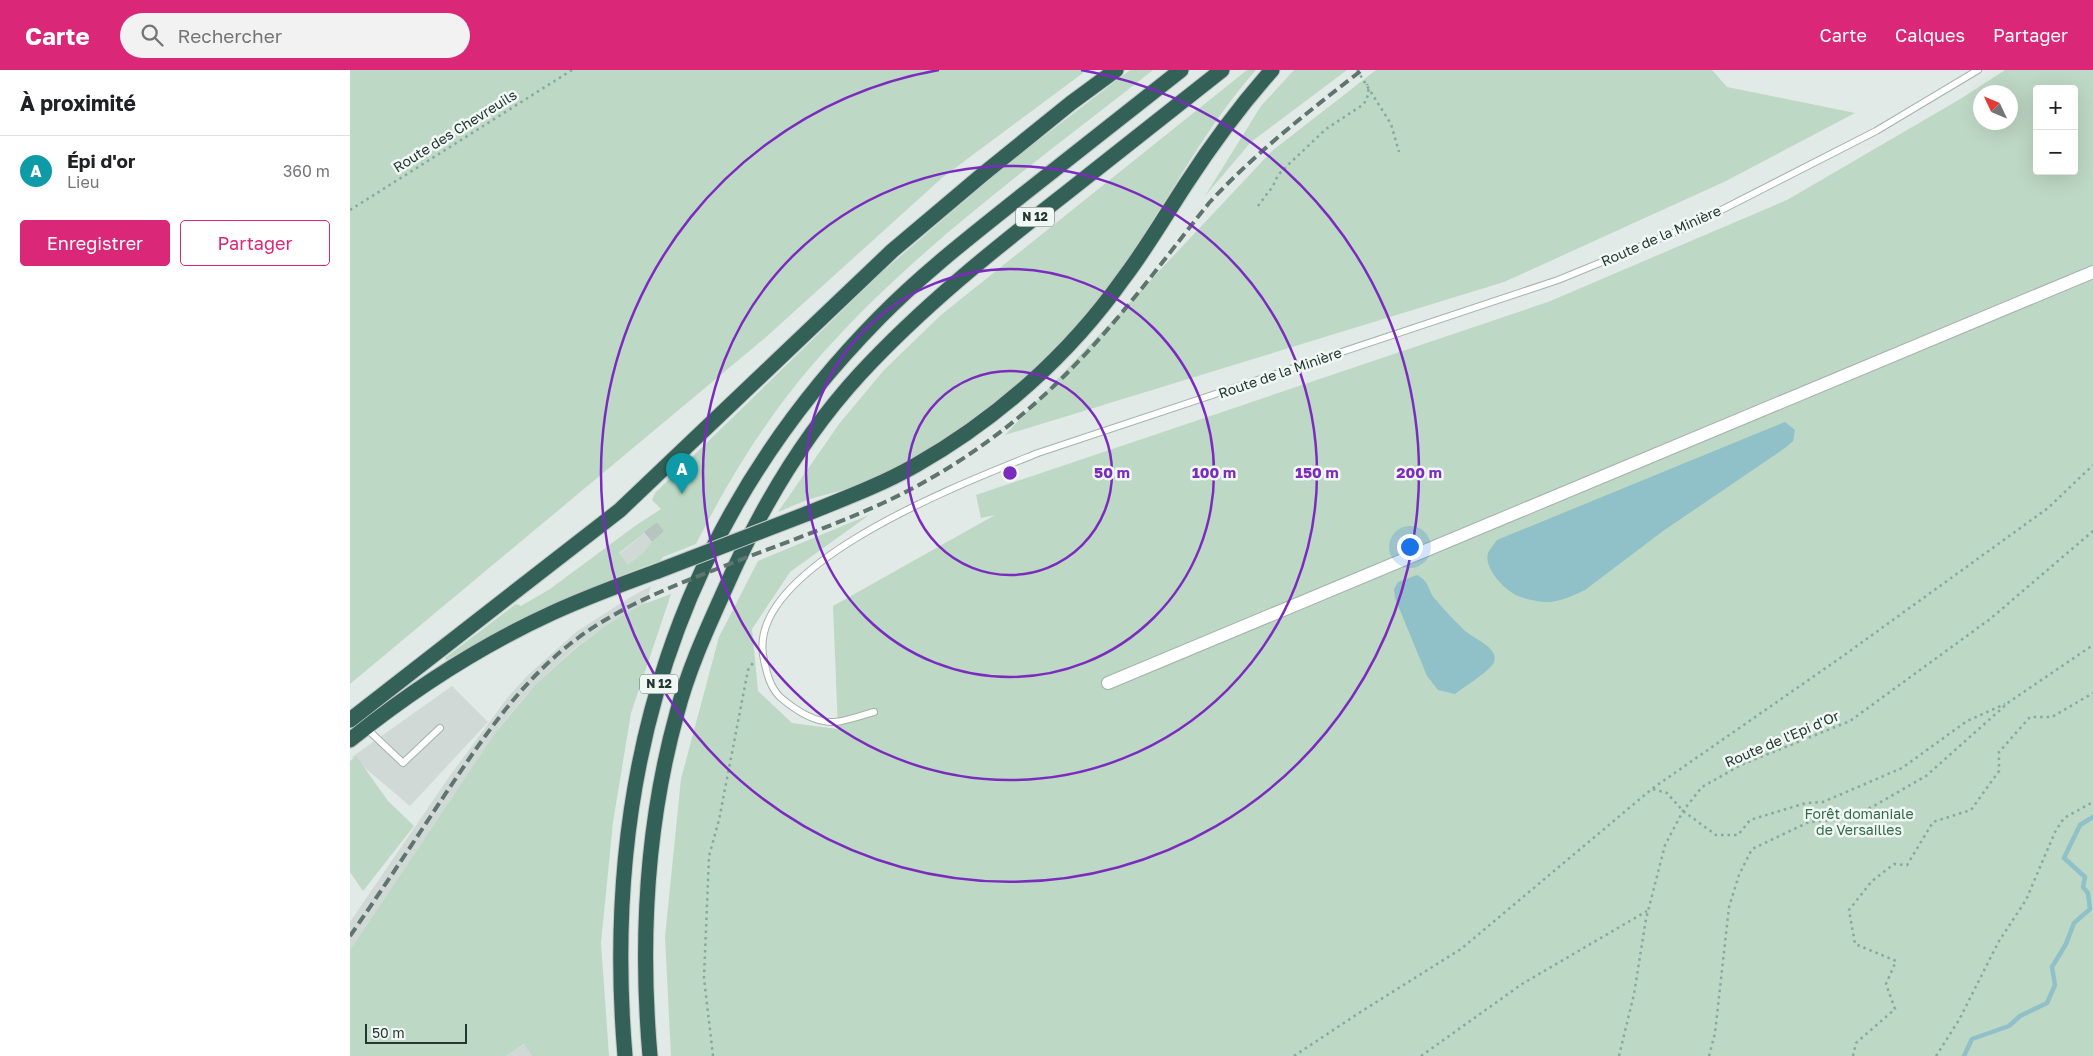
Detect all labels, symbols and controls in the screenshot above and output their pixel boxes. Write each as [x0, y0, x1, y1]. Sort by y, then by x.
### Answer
search box [120, 13, 470, 58]
text: Carte [25, 21, 90, 50]
icon: search [138, 21, 166, 49]
text: Rechercher [178, 24, 282, 47]
text: Carte [1820, 24, 1867, 46]
text: Calques [1895, 24, 1965, 46]
text: Partager [1993, 24, 2068, 46]
north arrow [1973, 85, 2018, 130]
map controls [2033, 85, 2078, 175]
button: + [2033, 85, 2078, 130]
street label: Route des Chevreuils [390, 86, 520, 176]
text: À proximité [20, 90, 136, 116]
button: − [2033, 130, 2078, 175]
text: Épi d'or [67, 149, 135, 172]
text: A [30, 161, 42, 181]
text: 360 m [283, 161, 330, 181]
text: Lieu [67, 172, 99, 192]
street label: Route de la Minière [1598, 201, 1723, 270]
road number: N 12 [1016, 208, 1054, 226]
button: Enregistrer [20, 220, 170, 266]
button: Partager [180, 220, 330, 266]
street label: Route de la Minière [1216, 343, 1344, 402]
pin: A [666, 453, 698, 494]
text: 50 m [1094, 463, 1130, 481]
text: 100 m [1192, 463, 1236, 481]
text: 150 m [1295, 463, 1339, 481]
text: 200 m [1396, 463, 1442, 481]
centre of rings [1001, 464, 1019, 482]
your location [1397, 534, 1423, 560]
road number: N 12 [640, 674, 678, 694]
street label: Route de l'Epi d'Or [1722, 707, 1842, 770]
park label: Forêt domaniale de Versailles [1804, 805, 1914, 838]
scale bar [365, 1021, 468, 1044]
text: 50 m [372, 1024, 405, 1041]

